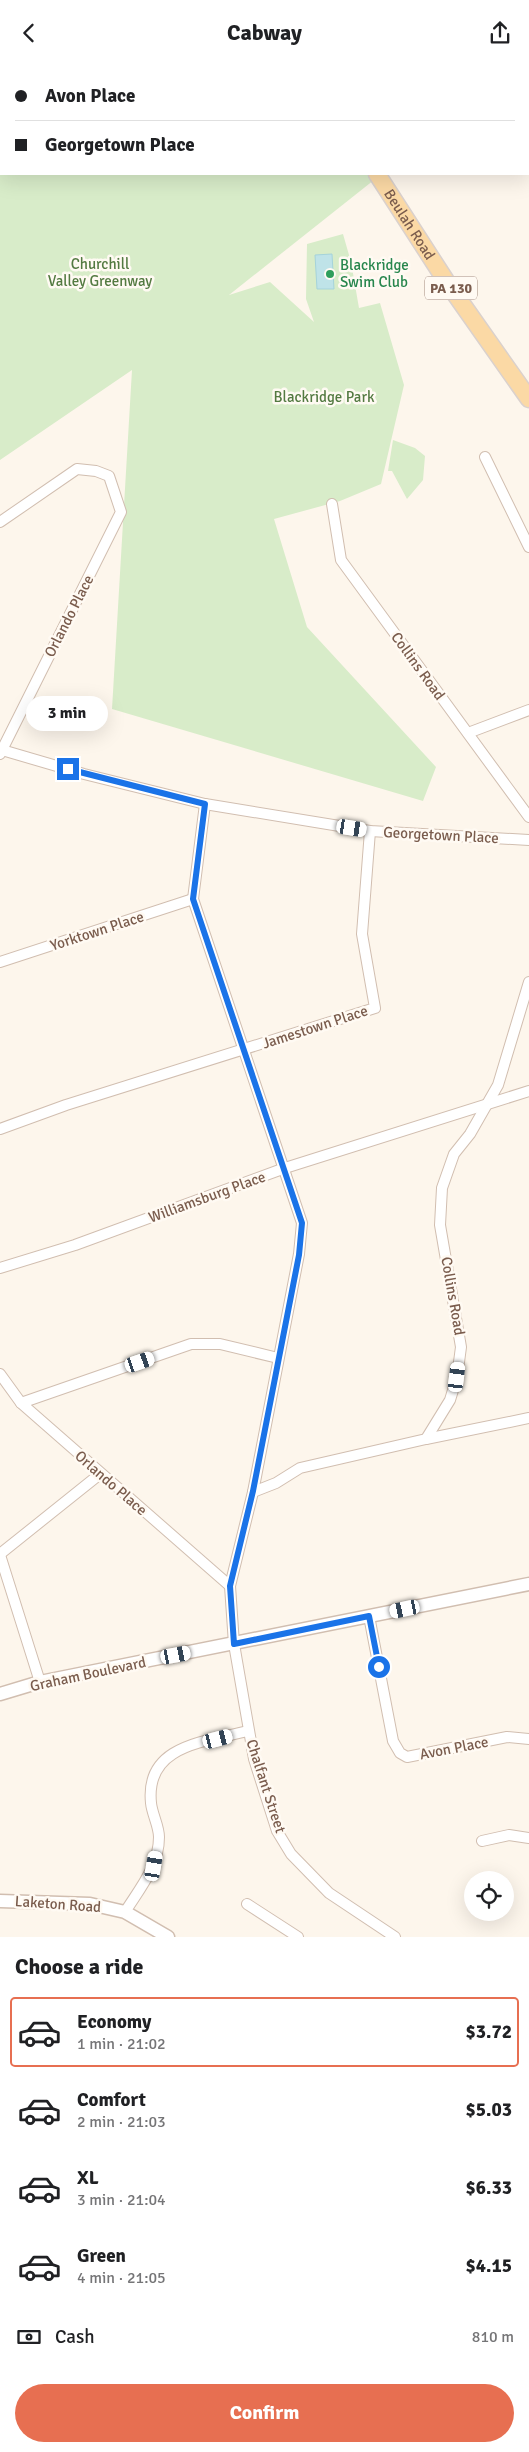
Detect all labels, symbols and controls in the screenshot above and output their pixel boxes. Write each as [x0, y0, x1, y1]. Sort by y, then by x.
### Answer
icon: back [15, 19, 43, 47]
text: Cabway [227, 19, 302, 46]
icon: share [486, 19, 514, 47]
text: Avon Place [45, 84, 135, 108]
text: Georgetown Place [45, 133, 195, 157]
street label: Beulah Road [380, 186, 439, 263]
park label: Churchill Valley Greenway [48, 255, 152, 290]
place label: Blackridge Swim Club [340, 256, 409, 291]
marker: Blackridge Swim Club [324, 268, 336, 280]
road number: PA 130 [425, 277, 477, 299]
park label: Blackridge Park [274, 388, 375, 406]
street label: Orlando Place [41, 572, 97, 660]
street label: Collins Road [387, 629, 449, 703]
callout: 3 min [27, 697, 109, 731]
text: 3 min [48, 703, 86, 723]
route end [57, 758, 79, 780]
car [336, 818, 367, 838]
street label: Georgetown Place [383, 823, 499, 847]
street label: Yorktown Place [48, 907, 146, 955]
street label: Jamestown Place [260, 1001, 370, 1053]
street label: Williamsburg Place [146, 1167, 268, 1227]
street label: Collins Road [437, 1255, 469, 1337]
car [123, 1350, 156, 1374]
car [447, 1361, 466, 1393]
street label: Orlando Place [71, 1447, 151, 1519]
car [388, 1599, 421, 1619]
car [159, 1645, 192, 1665]
street label: Graham Boulevard [28, 1653, 148, 1695]
route start [368, 1656, 390, 1678]
car [201, 1728, 234, 1750]
street label: Avon Place [418, 1733, 490, 1763]
street label: Chalfant Street [242, 1737, 290, 1835]
car [144, 1850, 163, 1882]
map controls [464, 1871, 514, 1921]
button: locate [464, 1871, 514, 1921]
street label: Laketon Road [14, 1892, 102, 1916]
text: Choose a ride [15, 1953, 143, 1980]
icon: car [17, 2010, 62, 2055]
text: Economy [77, 2010, 151, 2034]
text: $3.72 [466, 2020, 512, 2044]
text: 1 min · 21:02 [77, 2034, 166, 2054]
icon: car [17, 2088, 62, 2133]
text: Comfort [77, 2088, 146, 2112]
text: $5.03 [466, 2098, 512, 2122]
text: 2 min · 21:03 [77, 2112, 166, 2132]
icon: car [17, 2166, 62, 2211]
text: XL [77, 2166, 99, 2190]
text: $6.33 [466, 2176, 512, 2200]
text: 3 min · 21:04 [77, 2190, 166, 2210]
icon: car [17, 2244, 62, 2289]
text: Green [77, 2244, 126, 2268]
text: $4.15 [466, 2254, 512, 2278]
text: 4 min · 21:05 [77, 2268, 166, 2288]
icon: cash [15, 2323, 43, 2351]
text: Cash [55, 2325, 95, 2349]
text: 810 m [472, 2327, 514, 2347]
button: Confirm [15, 2384, 514, 2442]

